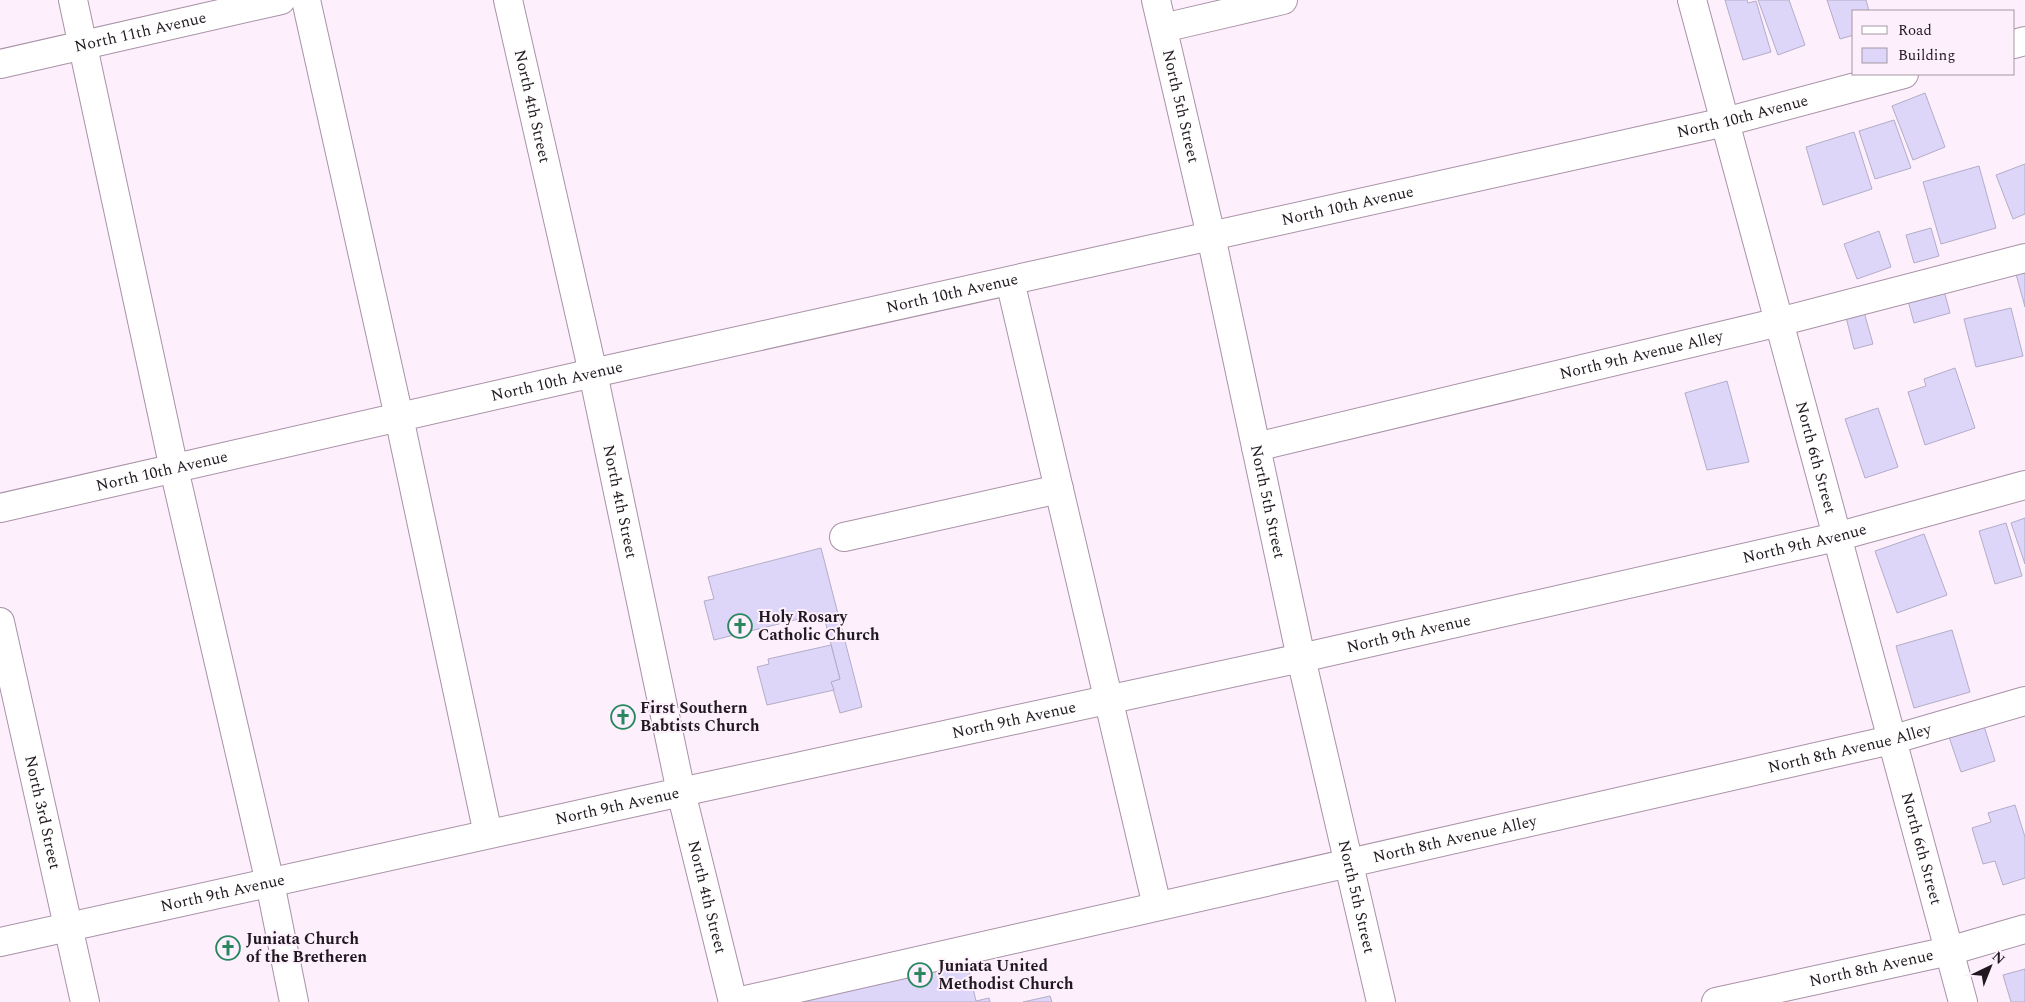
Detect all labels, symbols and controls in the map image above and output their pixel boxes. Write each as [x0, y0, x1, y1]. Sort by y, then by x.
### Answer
street label: North 11th Avenue [72, 5, 209, 59]
legend [1852, 10, 2015, 75]
text: Road [1898, 19, 1932, 42]
text: Building [1898, 44, 1955, 67]
street label: North 4th Street [508, 47, 557, 166]
street label: North 5th Street [1156, 47, 1206, 166]
street label: North 10th Avenue [1675, 88, 1811, 144]
street label: North 10th Avenue [1279, 179, 1416, 232]
street label: North 10th Avenue [884, 267, 1020, 320]
street label: North 9th Avenue Alley [1557, 324, 1727, 386]
street label: North 10th Avenue [488, 355, 625, 408]
street label: North 6th Street [1789, 399, 1843, 517]
street label: North 4th Street [596, 442, 644, 561]
street label: North 5th Street [1244, 443, 1292, 561]
street label: North 10th Avenue [94, 445, 230, 498]
street label: North 9th Avenue [1740, 517, 1869, 570]
place label: Holy Rosary Catholic Church [758, 605, 880, 647]
street label: North 9th Avenue [1344, 608, 1473, 659]
church icon: Holy Rosary Catholic Church [727, 613, 753, 639]
street label: North 9th Avenue [950, 695, 1078, 745]
place label: First Southern Babtists Church [640, 696, 760, 738]
church icon: First Southern Babtists Church [610, 704, 636, 730]
street label: North 8th Avenue Alley [1765, 717, 1935, 780]
street label: North 3rd Street [18, 753, 67, 872]
street label: North 9th Avenue [553, 781, 682, 831]
street label: North 6th Street [1895, 789, 1948, 908]
street label: North 8th Avenue Alley [1370, 809, 1540, 869]
street label: North 4th Street [681, 838, 733, 957]
street label: North 5th Street [1332, 838, 1381, 956]
street label: North 9th Avenue [158, 868, 287, 918]
place label: Juniata Church of the Bretheren [246, 927, 367, 969]
church icon: Juniata Church of the Bretheren [215, 935, 241, 961]
north arrow [1965, 942, 2015, 992]
street label: North 8th Avenue [1807, 943, 1936, 993]
text: N [1987, 946, 2010, 969]
place label: Juniata United Methodist Church [938, 954, 1074, 996]
church icon: Juniata United Methodist Church [907, 962, 933, 988]

